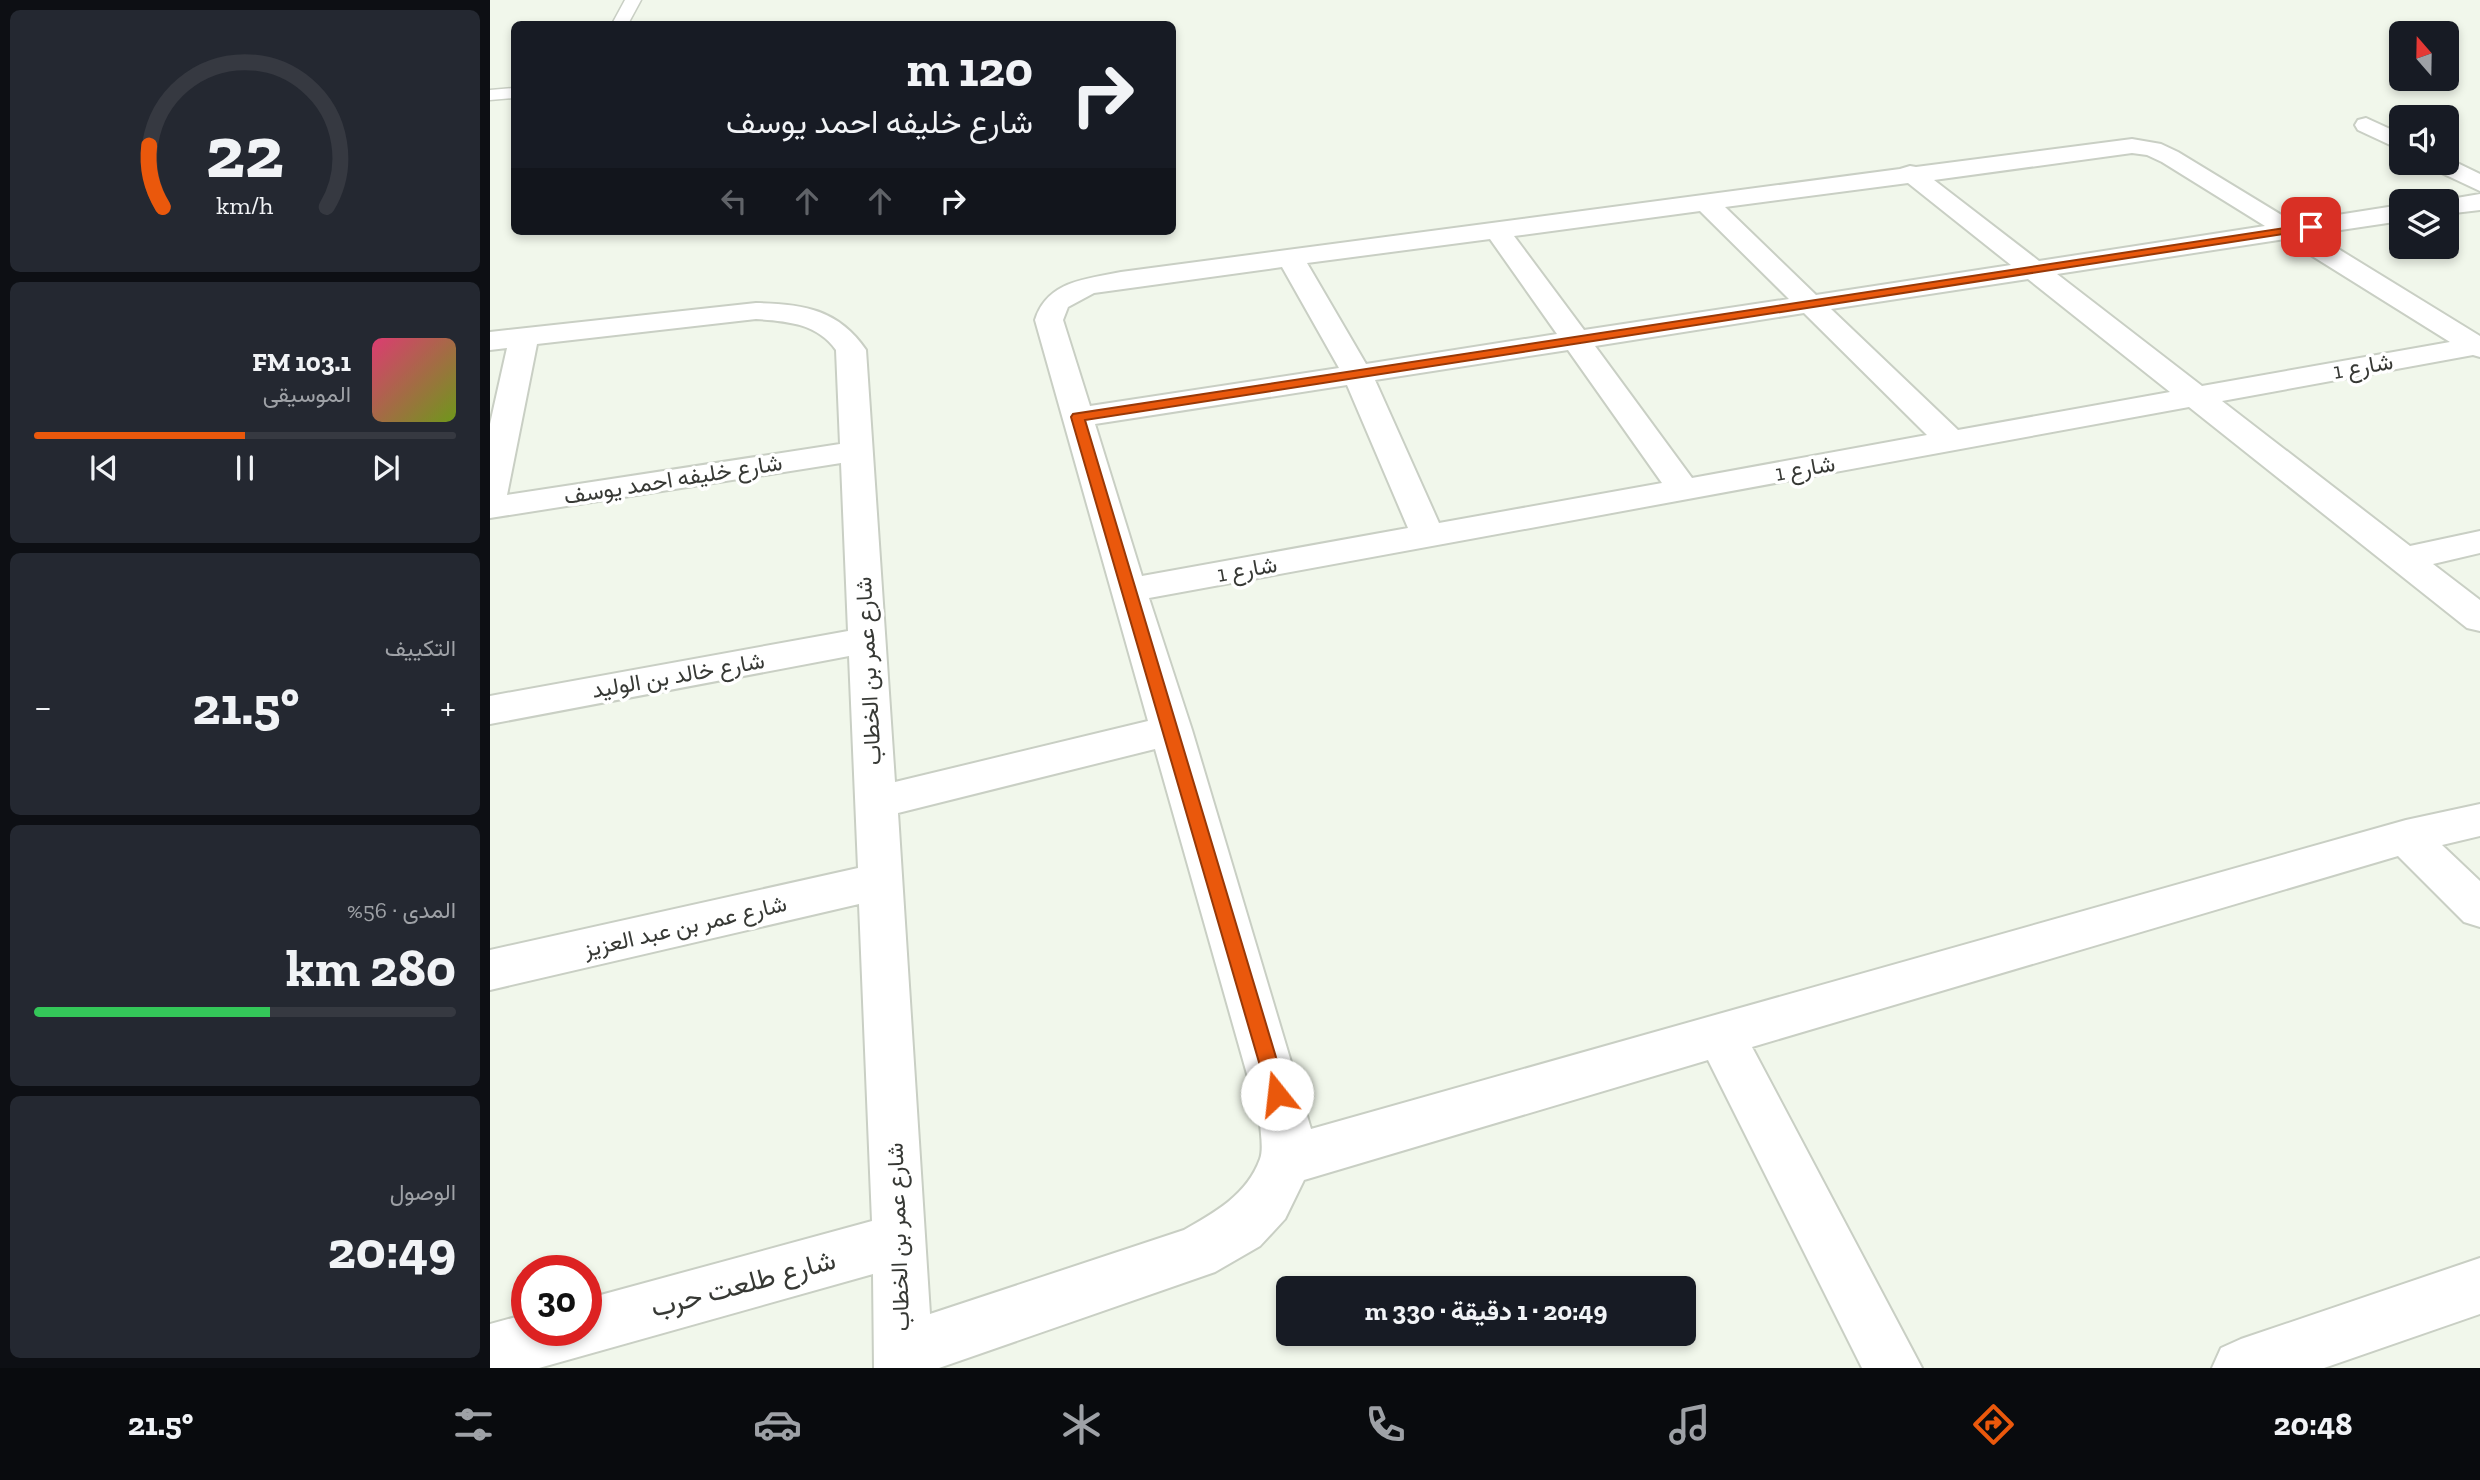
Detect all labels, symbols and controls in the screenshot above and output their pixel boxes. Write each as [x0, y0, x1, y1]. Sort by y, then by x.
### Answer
north arrow [2389, 21, 2459, 91]
map controls [2389, 21, 2459, 259]
text: 120 m [907, 40, 1033, 99]
icon: right [1057, 49, 1148, 140]
text: شارع خليفه احمد يوسف [726, 103, 1033, 141]
button: sound [2389, 105, 2459, 175]
text: 22 [206, 108, 284, 196]
icon: left [715, 182, 753, 220]
icon: ahead [788, 182, 826, 220]
icon: ahead [861, 182, 899, 220]
icon: right [934, 182, 972, 220]
button: layers [2389, 189, 2459, 259]
text: km/h [216, 190, 274, 220]
pin [2281, 197, 2341, 257]
icon: arrive [2292, 208, 2330, 246]
text: 103.1 FM [252, 346, 351, 378]
street label: شارع 1 [2331, 347, 2395, 387]
text: الموسيقى [263, 380, 351, 408]
street label: شارع خليفه احمد يوسف [562, 448, 784, 512]
icon: previous [85, 449, 123, 487]
icon: pause [226, 449, 264, 487]
icon: next [367, 449, 405, 487]
street label: شارع 1 [1773, 449, 1837, 489]
street label: شارع 1 [1215, 550, 1279, 590]
street label: شارع عمر بن الخطاب [849, 576, 889, 766]
text: التكييف [385, 634, 456, 662]
street label: شارع خالد بن الوليد [589, 646, 767, 706]
text: 21.5° [192, 675, 299, 737]
text: − [34, 684, 52, 730]
text: + [440, 684, 456, 730]
street label: شارع عمر بن عبد العزيز [580, 889, 790, 965]
text: المدى · 56% [347, 896, 456, 924]
text: 280 km [286, 937, 456, 999]
position arrow [1240, 1057, 1314, 1131]
street label: شارع عمر بن الخطاب [881, 1142, 917, 1332]
text: الوصول [390, 1178, 456, 1206]
text: 20:49 [328, 1219, 456, 1281]
street label: شارع طلعت حرب [647, 1243, 840, 1326]
speed limit sign: 30 [511, 1255, 602, 1346]
text: 20:49 · 1 دقيقة · 330 m [1365, 1295, 1607, 1327]
icon: filters [449, 1400, 498, 1449]
icon: car [753, 1400, 802, 1449]
icon: climate [1057, 1400, 1106, 1449]
icon: phone [1361, 1400, 1410, 1449]
icon: music [1665, 1400, 1714, 1449]
icon: directions [1969, 1400, 2018, 1449]
text: 21.5° [128, 1405, 193, 1443]
text: 20:48 [2273, 1405, 2352, 1443]

